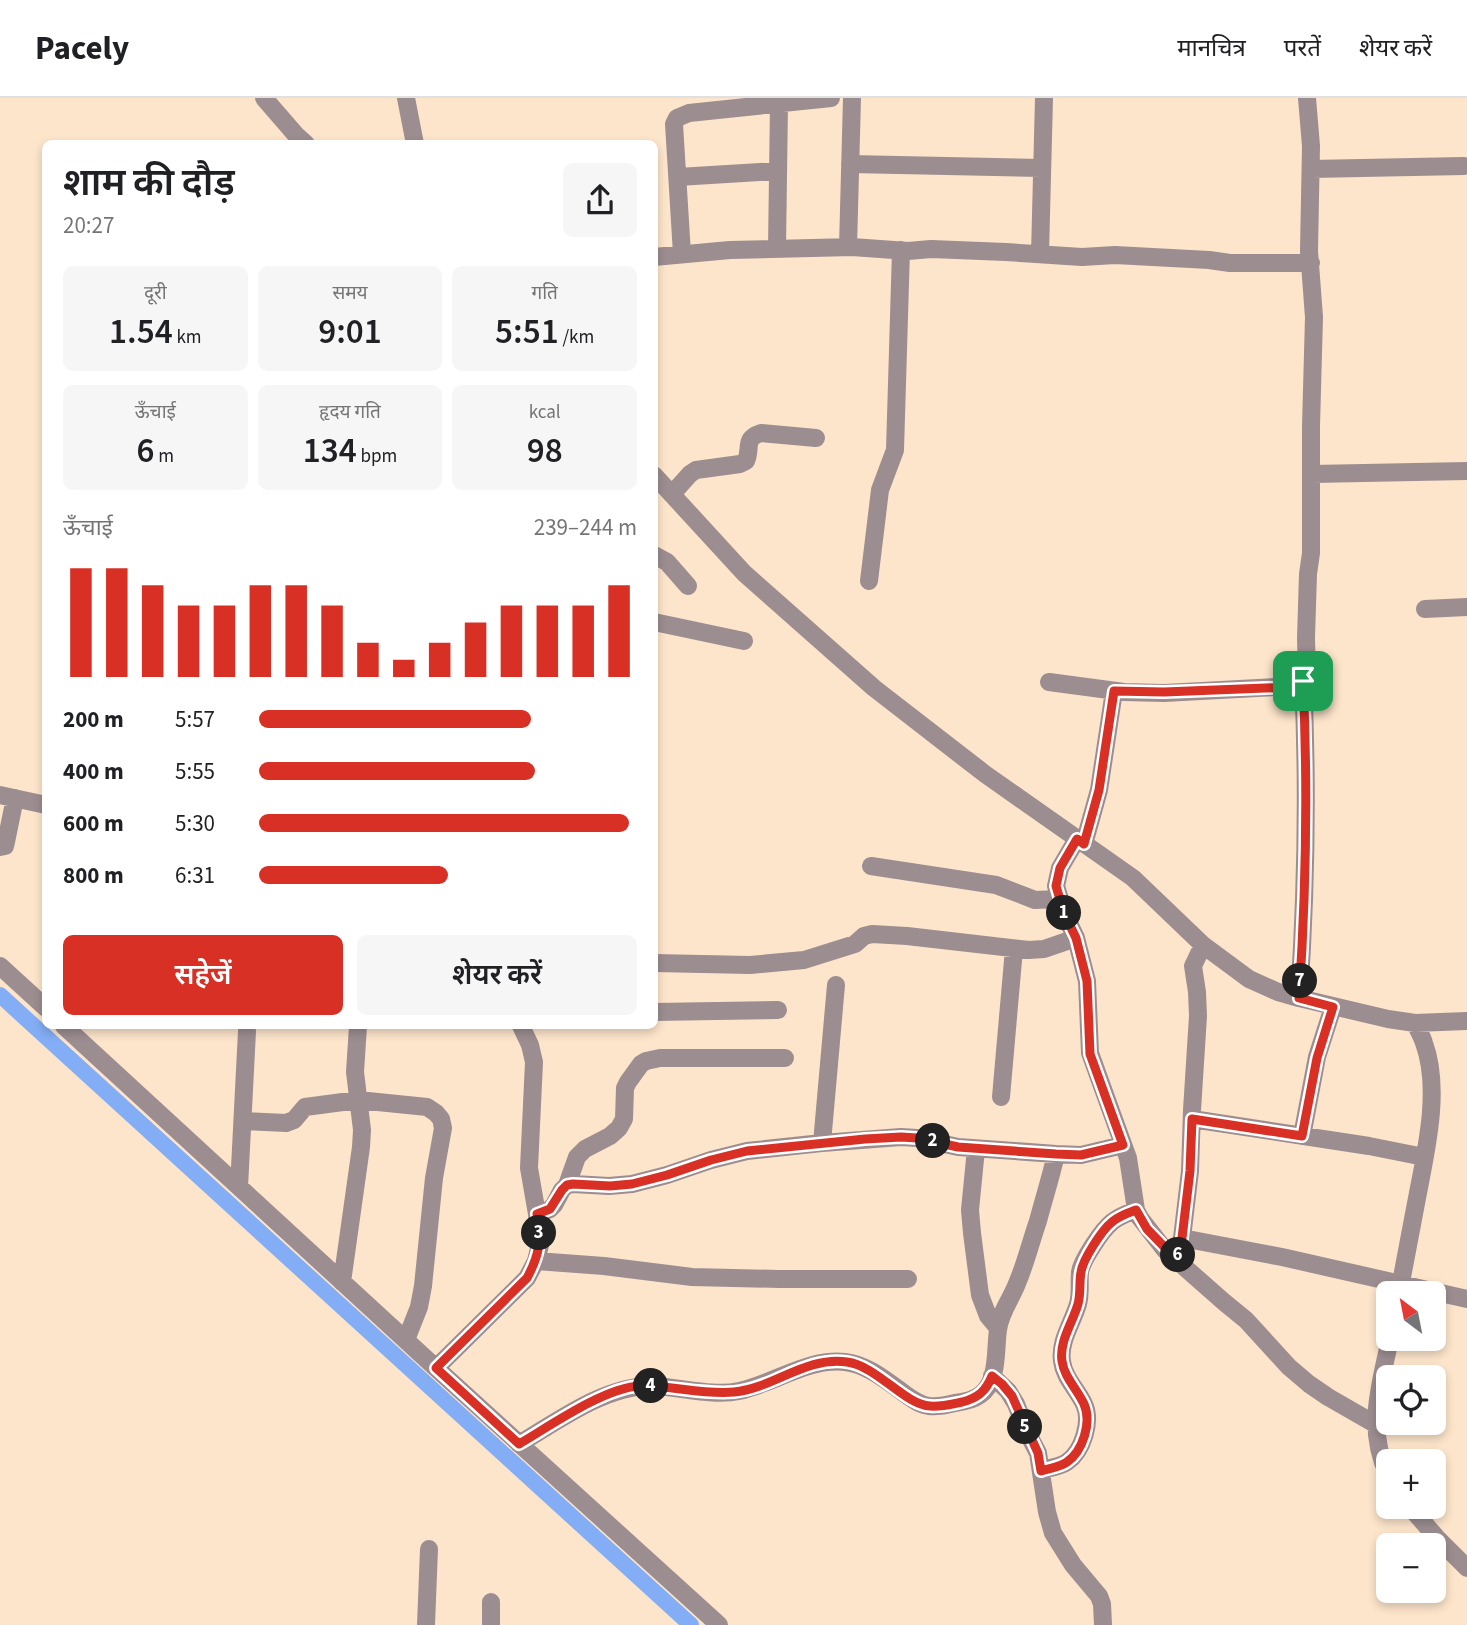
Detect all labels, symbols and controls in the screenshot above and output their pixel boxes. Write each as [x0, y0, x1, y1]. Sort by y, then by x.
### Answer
text: Pacely [35, 25, 129, 72]
text: मानचित्र [1177, 31, 1246, 66]
text: परतें [1284, 31, 1321, 66]
text: शेयर करें [1359, 31, 1432, 66]
text: शाम की दौड़ [63, 156, 235, 210]
button: share [563, 163, 637, 237]
text: 20:27 [63, 209, 114, 242]
text: दूरी [144, 280, 167, 307]
text: समय [332, 280, 368, 307]
text: गति [531, 280, 558, 307]
text: 1.54 [109, 307, 173, 357]
text: 9:01 [318, 307, 382, 357]
text: 5:51 [495, 307, 559, 357]
text: km [173, 324, 202, 351]
text: /km [559, 324, 594, 351]
text: ऊँचाई [135, 399, 176, 426]
text: हृदय गति [319, 399, 381, 426]
text: kcal [529, 399, 561, 426]
text: 6 [137, 426, 155, 476]
text: 134 [303, 426, 357, 476]
text: 98 [527, 426, 563, 476]
text: m [155, 443, 174, 470]
text: bpm [357, 443, 397, 470]
text: ऊँचाई [63, 511, 113, 544]
text: 239–244 m [534, 511, 637, 544]
pin [1273, 651, 1333, 711]
icon: arrive [1284, 662, 1322, 700]
text: 200 m [63, 703, 124, 736]
text: 5:57 [175, 703, 215, 736]
text: 400 m [63, 755, 124, 788]
text: 5:55 [175, 755, 215, 788]
text: 600 m [63, 807, 124, 840]
text: 5:30 [175, 807, 215, 840]
text: 800 m [63, 859, 124, 892]
text: 6:31 [175, 859, 215, 892]
pin: 1 [1046, 896, 1082, 930]
text: 1 [1058, 899, 1069, 926]
button: सहेजें [63, 935, 343, 1015]
button: शेयर करें [357, 935, 637, 1015]
pin: 7 [1282, 964, 1318, 998]
text: 7 [1294, 967, 1305, 994]
pin: 2 [916, 1124, 950, 1158]
text: 2 [927, 1127, 938, 1154]
pin: 3 [522, 1216, 556, 1250]
text: 3 [533, 1219, 544, 1246]
pin: 6 [1160, 1238, 1196, 1272]
text: 6 [1172, 1241, 1183, 1268]
north arrow [1376, 1281, 1446, 1351]
map controls [1376, 1281, 1446, 1603]
button: locate [1376, 1365, 1446, 1435]
pin: 4 [634, 1368, 668, 1404]
text: 4 [645, 1372, 656, 1399]
pin: 5 [1007, 1410, 1042, 1444]
text: 5 [1019, 1413, 1030, 1440]
button: + [1376, 1449, 1446, 1519]
button: − [1376, 1533, 1446, 1603]

